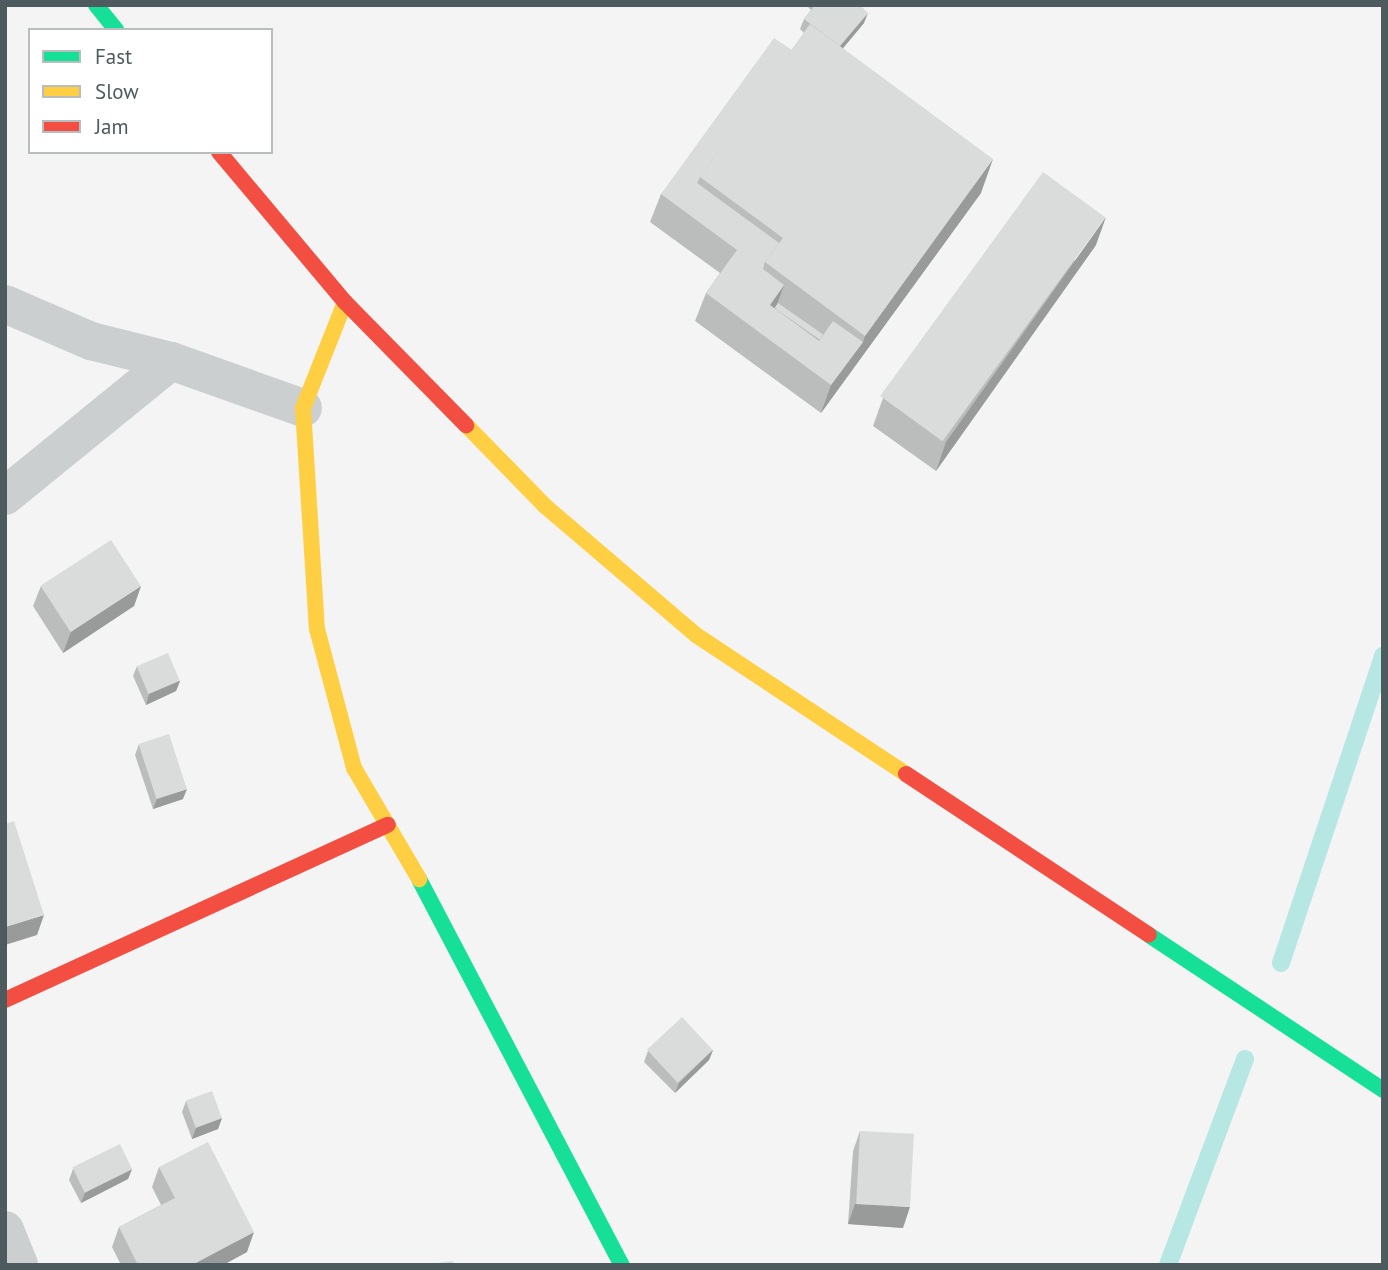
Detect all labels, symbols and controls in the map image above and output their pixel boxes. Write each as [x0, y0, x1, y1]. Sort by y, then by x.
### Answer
legend [28, 28, 273, 154]
text: Fast [95, 43, 132, 70]
text: Slow [95, 78, 139, 105]
text: Jam [95, 113, 129, 140]

